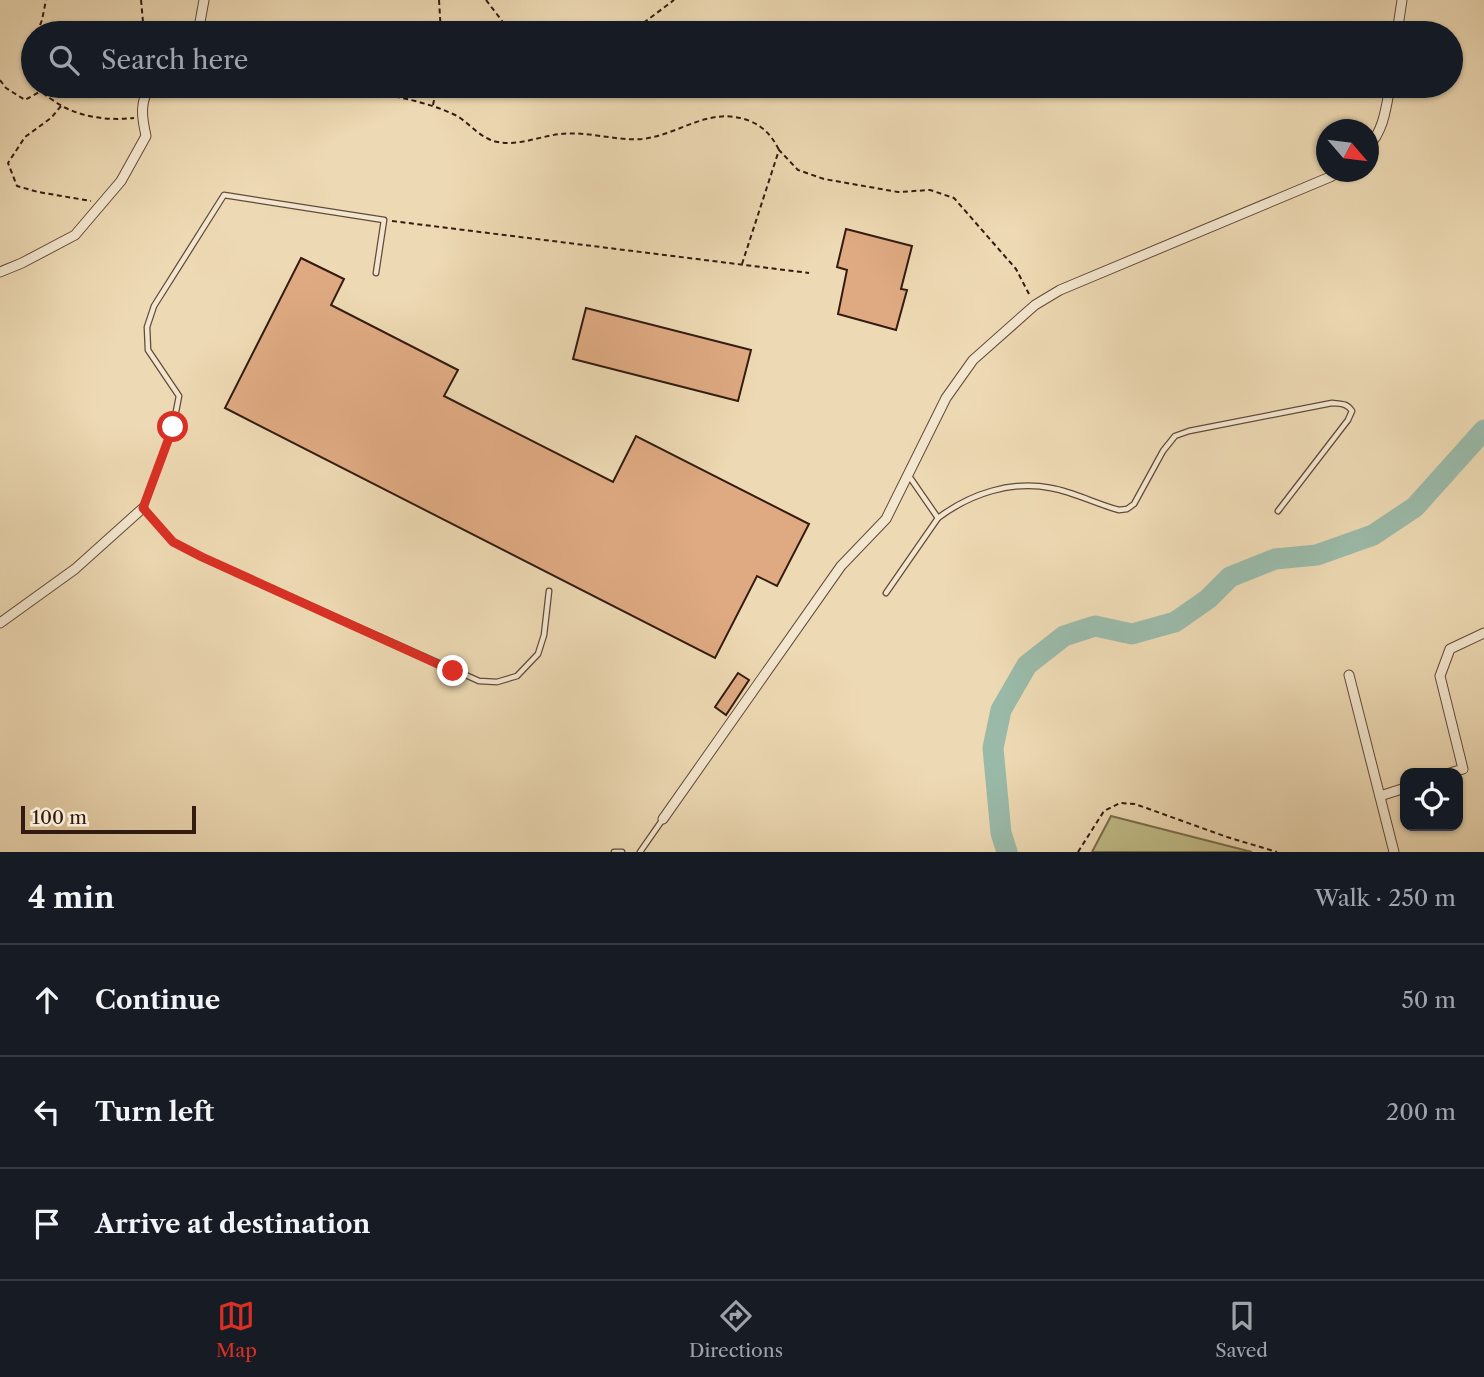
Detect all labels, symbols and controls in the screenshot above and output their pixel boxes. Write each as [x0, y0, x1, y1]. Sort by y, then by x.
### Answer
search box [21, 21, 1463, 98]
icon: search [45, 41, 83, 79]
text: Search here [101, 44, 248, 76]
north arrow [1316, 119, 1379, 182]
route start [157, 411, 188, 442]
route end [437, 655, 468, 686]
map controls [1400, 768, 1463, 831]
button: locate [1400, 768, 1463, 831]
scale bar [21, 803, 196, 835]
text: 100 m [32, 806, 87, 829]
text: 4 min [28, 879, 114, 916]
text: Walk · 250 m [1315, 884, 1456, 912]
icon: ahead [28, 981, 66, 1019]
text: Continue [95, 984, 220, 1016]
text: 50 m [1401, 986, 1456, 1014]
icon: left [28, 1093, 66, 1131]
text: Turn left [95, 1096, 214, 1128]
text: 200 m [1386, 1098, 1456, 1126]
icon: arrive [28, 1205, 66, 1243]
text: Arrive at destination [95, 1208, 370, 1240]
tab: Map [216, 1297, 257, 1362]
tab: Directions [689, 1297, 783, 1362]
tab: Saved [1215, 1297, 1268, 1362]

